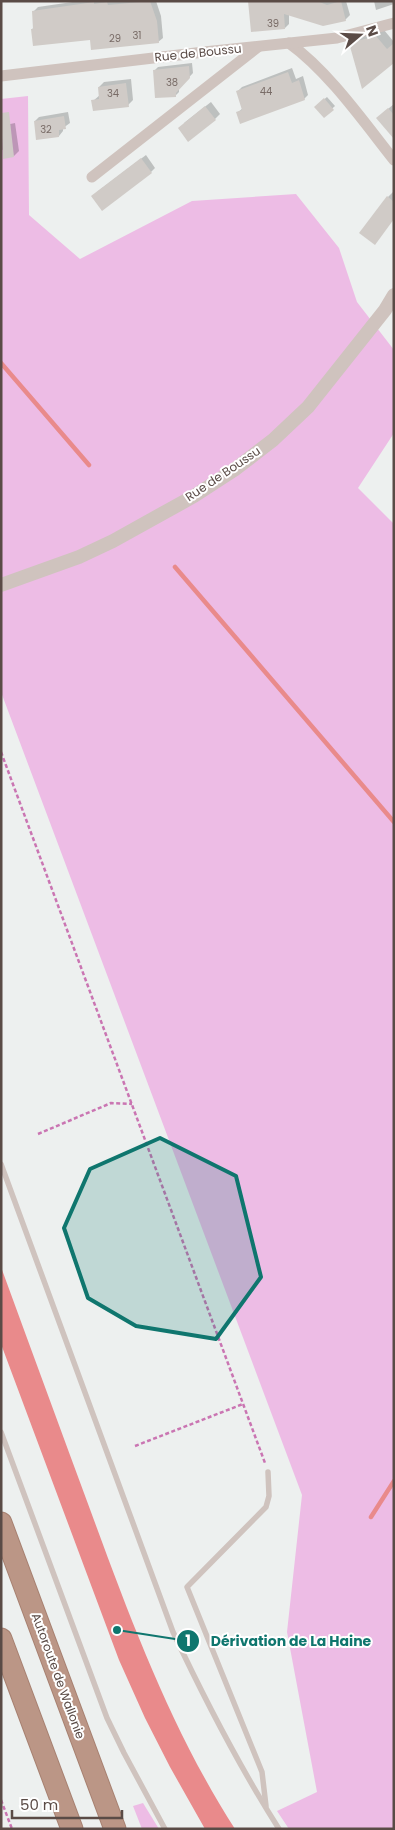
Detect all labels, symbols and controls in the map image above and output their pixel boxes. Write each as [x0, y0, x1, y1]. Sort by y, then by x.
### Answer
north arrow [335, 10, 385, 60]
house number: 39 [267, 16, 279, 31]
text: N [361, 23, 383, 39]
house number: 31 [132, 28, 142, 43]
house number: 29 [109, 31, 121, 46]
street label: Rue de Boussu [154, 39, 242, 66]
house number: 38 [166, 75, 178, 90]
house number: 44 [260, 84, 272, 99]
house number: 34 [107, 86, 119, 101]
house number: 32 [40, 122, 52, 137]
street label: Rue de Boussu [182, 442, 264, 505]
street label: Autoroute de Wallonie [28, 1610, 89, 1741]
callout: Dérivation de La Haine [176, 1626, 381, 1655]
text: 1 [185, 1630, 191, 1651]
text: Dérivation de La Haine [211, 1631, 372, 1651]
scale bar [12, 1788, 122, 1820]
text: 50 m [20, 1794, 58, 1815]

